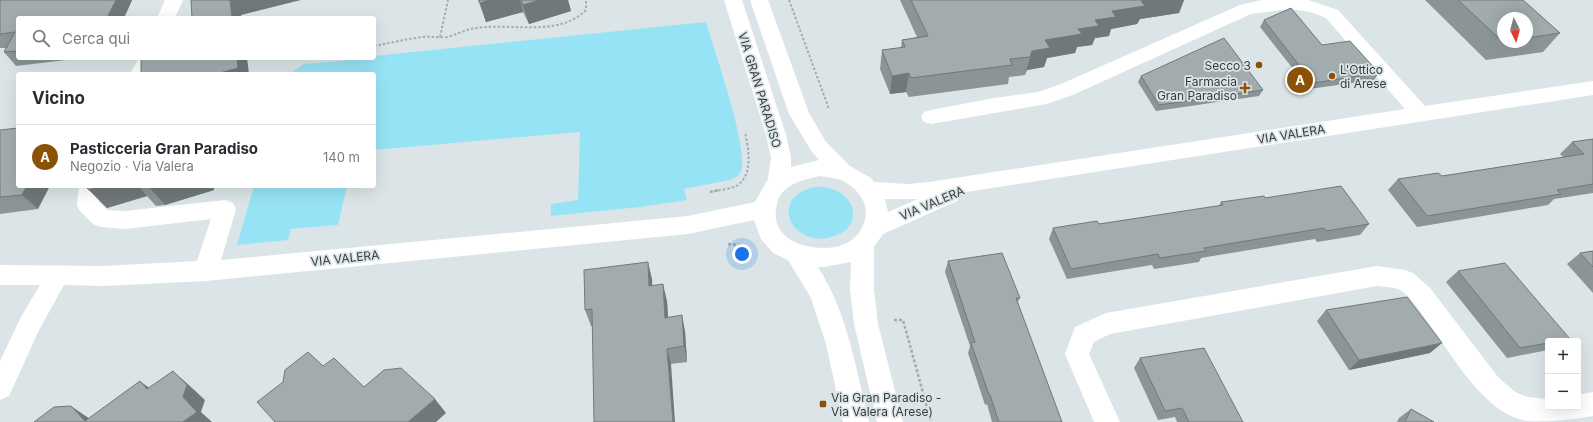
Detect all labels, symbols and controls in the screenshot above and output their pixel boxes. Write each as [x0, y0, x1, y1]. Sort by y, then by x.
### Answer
north arrow [1497, 12, 1533, 48]
search box [16, 16, 376, 60]
icon: search [30, 27, 52, 49]
text: Cerca qui [62, 29, 130, 48]
street label: VIA GRAN PARADISO [735, 30, 785, 150]
place label: Secco 3 [1205, 58, 1251, 73]
marker: Secco 3 [1254, 60, 1264, 70]
place label: L'Ottico di Arese [1340, 62, 1387, 91]
pin: A [1287, 65, 1313, 95]
marker: L'Ottico di Arese [1327, 71, 1337, 81]
place label: Farmacia Gran Paradiso [1157, 74, 1237, 103]
marker: Farmacia Gran Paradiso [1240, 83, 1250, 93]
text: Vicino [32, 88, 85, 108]
street label: VIA VALERA [1256, 121, 1326, 147]
text: Pasticceria Gran Paradiso [70, 139, 258, 158]
text: A [40, 149, 50, 165]
text: 140 m [323, 149, 360, 165]
text: Negozio · Via Valera [70, 158, 194, 174]
street label: VIA VALERA [897, 183, 967, 223]
your location [732, 244, 752, 264]
street label: VIA VALERA [310, 247, 380, 269]
map controls [1545, 338, 1581, 410]
button: + [1545, 338, 1581, 374]
button: − [1545, 374, 1581, 410]
place label: Via Gran Paradiso - Via Valera (Arese) [831, 390, 941, 419]
marker: Via Gran Paradiso - Via Valera (Arese) [818, 399, 828, 409]

